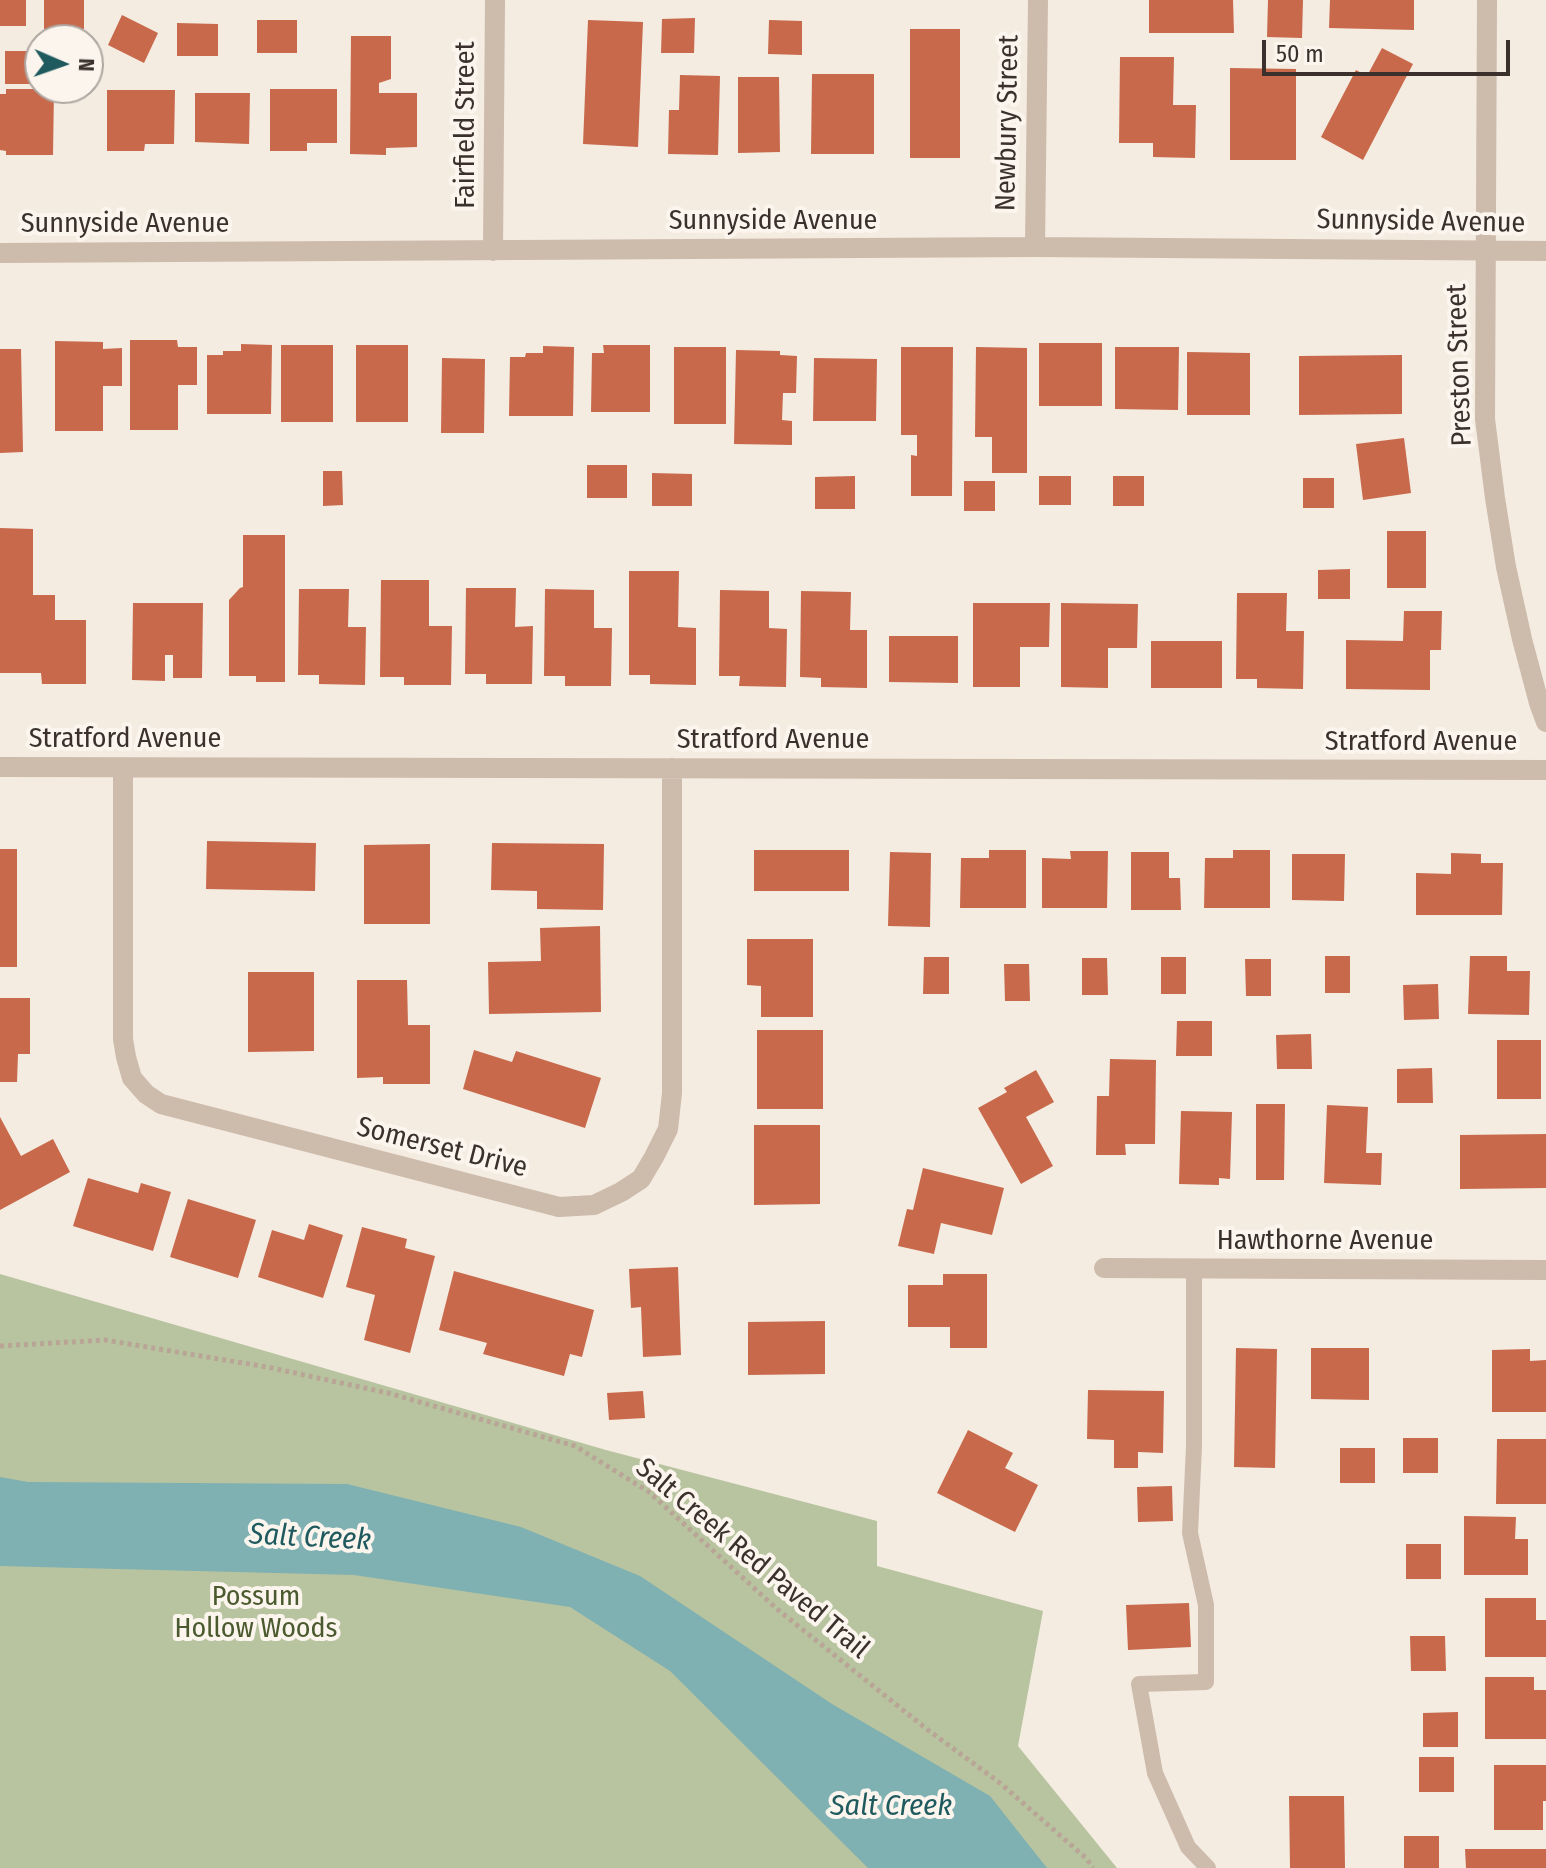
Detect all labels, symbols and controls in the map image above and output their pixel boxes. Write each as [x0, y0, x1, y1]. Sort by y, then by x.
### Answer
north arrow [24, 24, 104, 104]
scale bar [1266, 24, 1514, 74]
street label: Newbury Street [990, 35, 1026, 211]
text: 50 m [1276, 40, 1324, 68]
street label: Fairfield Street [449, 41, 483, 209]
text: N [73, 58, 100, 72]
street label: Sunnyside Avenue [1316, 203, 1526, 241]
street label: Sunnyside Avenue [669, 204, 877, 238]
street label: Sunnyside Avenue [21, 207, 229, 241]
street label: Preston Street [1440, 283, 1480, 447]
street label: Stratford Avenue [29, 722, 221, 756]
street label: Stratford Avenue [677, 723, 869, 757]
street label: Stratford Avenue [1325, 725, 1517, 759]
street label: Somerset Drive [353, 1111, 531, 1185]
street label: Hawthorne Avenue [1217, 1224, 1433, 1258]
street label: Salt Creek Red Paved Trail [628, 1452, 876, 1666]
water label: Salt Creek [248, 1517, 372, 1559]
park label: Possum Hollow Woods [174, 1580, 338, 1646]
water label: Salt Creek [830, 1789, 952, 1825]

